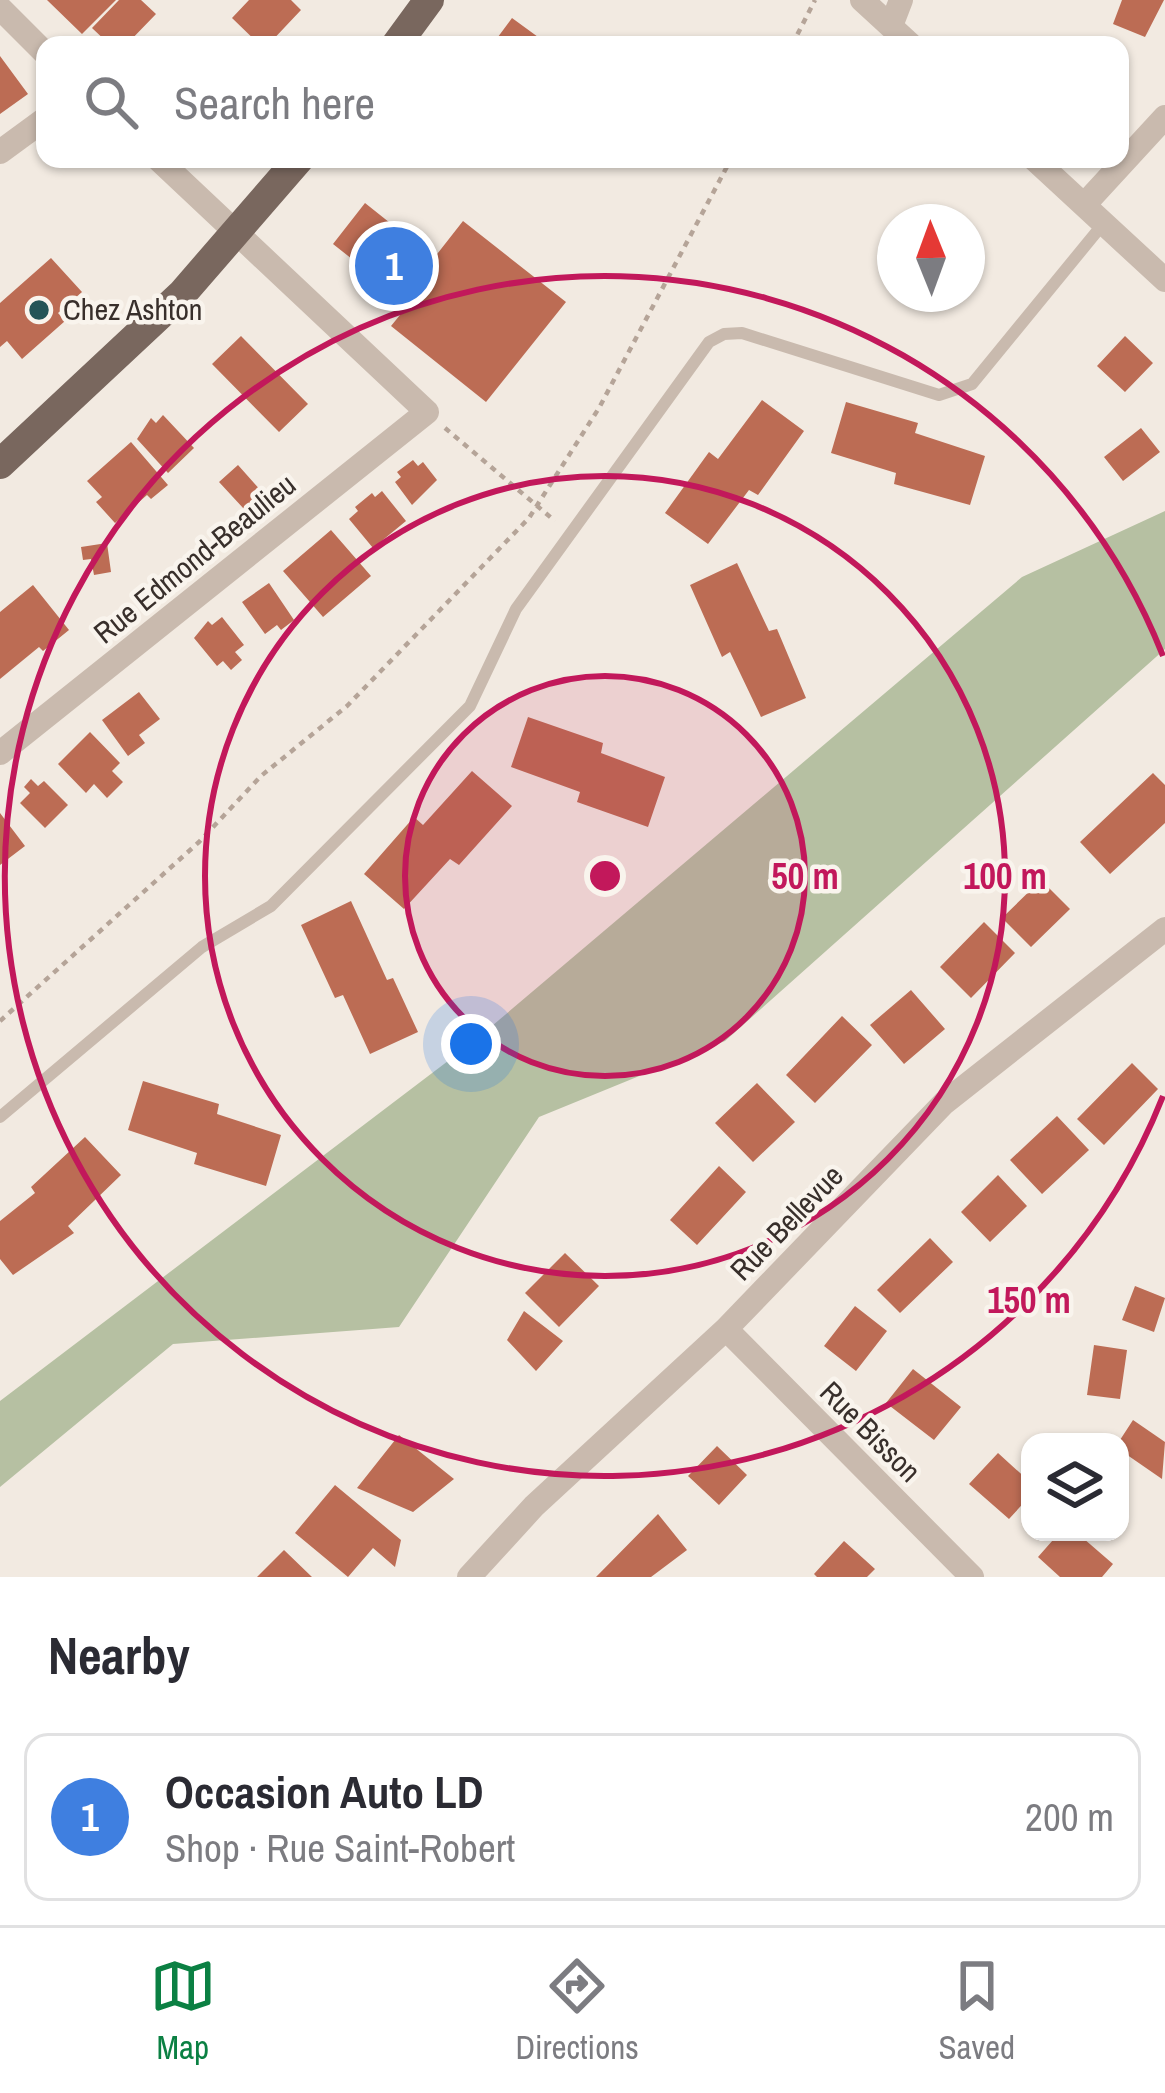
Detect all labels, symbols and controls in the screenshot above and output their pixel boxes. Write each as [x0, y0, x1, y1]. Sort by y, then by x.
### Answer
search box [36, 36, 1129, 168]
icon: search [78, 69, 144, 135]
text: Search here [174, 72, 375, 133]
north arrow [877, 204, 985, 312]
pin: 1 [355, 221, 433, 311]
place label: Chez Ashton [63, 289, 203, 329]
marker: Chez Ashton [26, 297, 52, 323]
street label: Rue Edmond-Beaulieu [85, 464, 304, 652]
text: 50 m [771, 852, 839, 900]
text: 100 m [963, 852, 1047, 900]
centre of rings [584, 855, 626, 897]
your location [441, 1014, 501, 1074]
street label: Rue Bellevue [721, 1156, 851, 1289]
text: 150 m [987, 1276, 1071, 1324]
street label: Rue Bisson [812, 1372, 930, 1490]
map controls [1021, 1433, 1129, 1541]
button: layers [1021, 1433, 1129, 1541]
text: Nearby [48, 1621, 190, 1690]
text: Occasion Auto LD [165, 1761, 484, 1822]
text: 1 [81, 1791, 99, 1843]
text: 200 m [1025, 1791, 1114, 1843]
text: Shop · Rue Saint-Robert [165, 1822, 515, 1874]
tab: Map [150, 1953, 216, 2069]
tab: Directions [515, 1953, 639, 2069]
tab: Saved [938, 1953, 1015, 2069]

